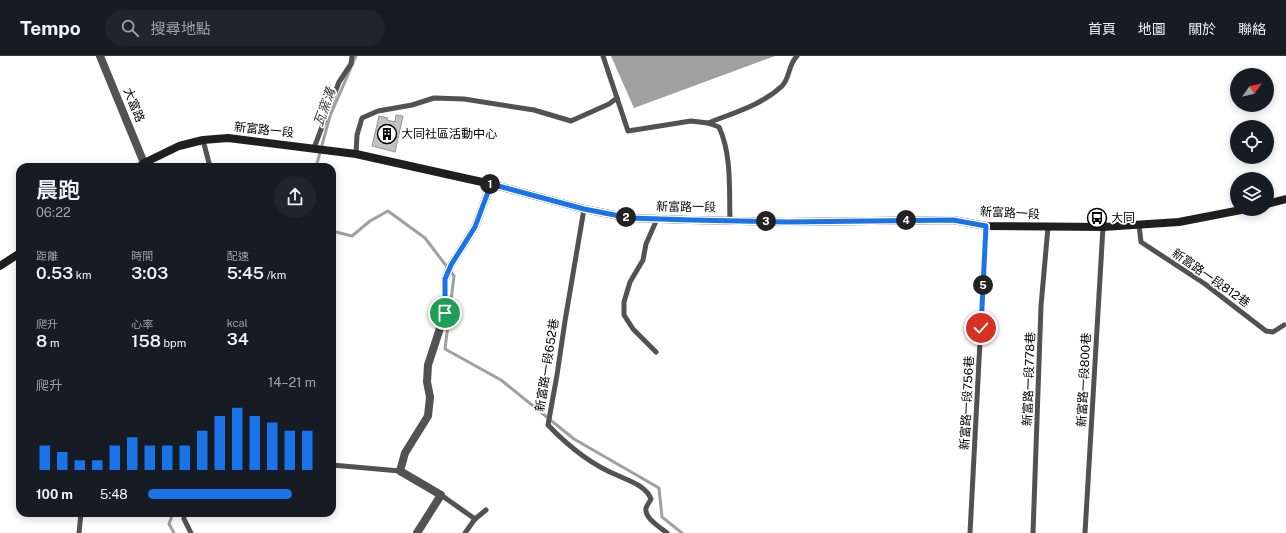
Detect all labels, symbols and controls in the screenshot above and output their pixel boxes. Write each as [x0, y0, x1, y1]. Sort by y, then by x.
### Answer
search box [105, 10, 385, 46]
text: Tempo [20, 17, 81, 39]
icon: search [119, 17, 141, 39]
text: 搜尋地點 [151, 20, 211, 37]
text: 首頁 [1088, 21, 1116, 37]
text: 地圖 [1138, 21, 1166, 37]
text: 關於 [1188, 21, 1216, 37]
text: 聯絡 [1238, 21, 1266, 37]
north arrow [1230, 68, 1274, 112]
map controls [1230, 68, 1274, 216]
water label: 瓦窯溝 [311, 84, 339, 128]
street label: 大富路 [121, 86, 147, 124]
street label: 新富路一段 [233, 120, 295, 140]
button: locate [1230, 120, 1274, 164]
building icon: 大同社區活動中心 [376, 123, 398, 145]
place label: 大同社區活動中心 [401, 127, 497, 141]
button: layers [1230, 172, 1274, 216]
pin: 1 [480, 174, 500, 194]
button: share [274, 176, 316, 218]
text: 晨跑 [36, 177, 80, 203]
text: 1 [488, 178, 492, 190]
street label: 新富路一段 [656, 199, 716, 215]
street label: 新富路一段 [980, 204, 1040, 222]
text: 06:22 [36, 205, 71, 220]
pin: 2 [616, 207, 636, 227]
bus stop icon: 大同 [1086, 207, 1108, 229]
pin: 4 [896, 210, 916, 230]
text: 2 [623, 211, 630, 223]
pin: 3 [756, 211, 776, 231]
place label: 大同 [1111, 211, 1135, 225]
text: 4 [902, 214, 910, 226]
text: 3 [762, 215, 770, 227]
street label: 新富路一段812巷 [1169, 246, 1253, 310]
text: 距離 [36, 250, 58, 262]
text: 時間 [131, 250, 153, 262]
text: 配速 [227, 250, 249, 262]
text: 0.53 [36, 263, 73, 283]
text: 3:03 [131, 263, 168, 283]
text: 5:45 [227, 263, 264, 283]
text: km [73, 269, 92, 281]
text: /km [264, 269, 286, 281]
pin: 5 [973, 275, 993, 295]
text: 5 [979, 279, 987, 291]
pin [428, 296, 462, 330]
icon: arrive [434, 302, 456, 324]
pin [964, 311, 998, 345]
text: kcal [227, 317, 248, 329]
street label: 新富路一段652巷 [533, 317, 561, 413]
icon: check [970, 317, 992, 339]
text: 爬升 [36, 318, 58, 330]
text: 心率 [131, 318, 153, 330]
text: 34 [227, 329, 249, 349]
text: 8 [36, 331, 47, 351]
text: 158 [131, 331, 161, 351]
street label: 新富路一段778巷 [1020, 332, 1038, 426]
street label: 新富路一段800巷 [1075, 333, 1093, 427]
text: m [47, 337, 59, 349]
text: bpm [161, 337, 186, 349]
street label: 新富路一段756巷 [958, 356, 976, 450]
text: 14–21 m [268, 375, 316, 390]
text: 爬升 [36, 378, 62, 393]
text: 100 m [36, 487, 73, 502]
text: 5:48 [100, 487, 128, 502]

